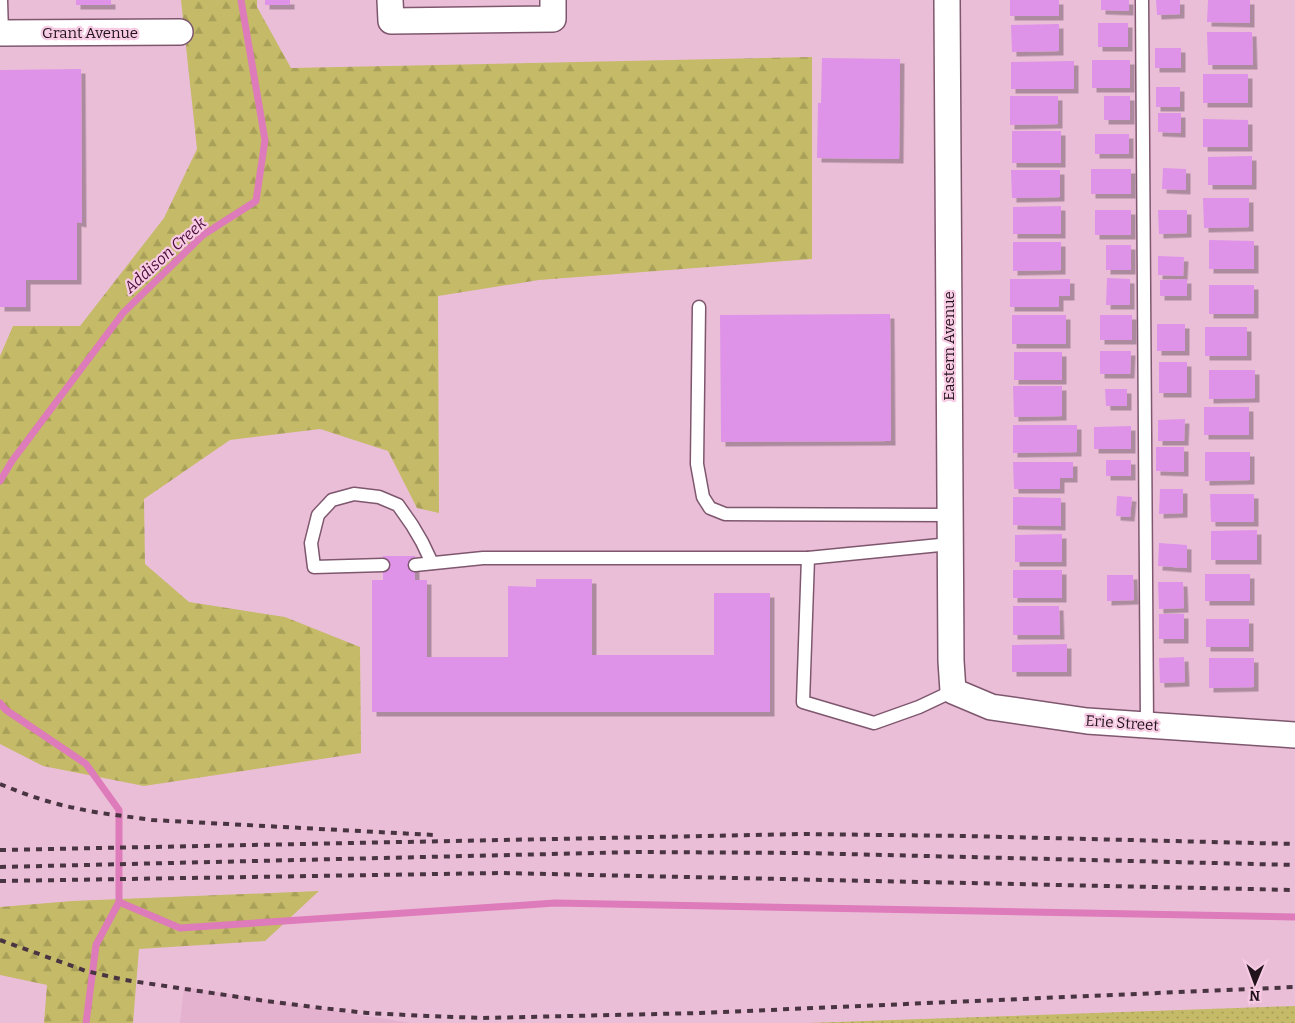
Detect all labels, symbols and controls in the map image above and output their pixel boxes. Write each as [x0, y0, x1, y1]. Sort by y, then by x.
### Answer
street label: Grant Avenue [42, 24, 138, 42]
water label: Addison Creek [119, 213, 210, 297]
street label: Eastern Avenue [940, 291, 958, 401]
street label: Erie Street [1085, 711, 1160, 735]
north arrow [1230, 958, 1280, 1008]
text: N [1249, 987, 1260, 1004]

